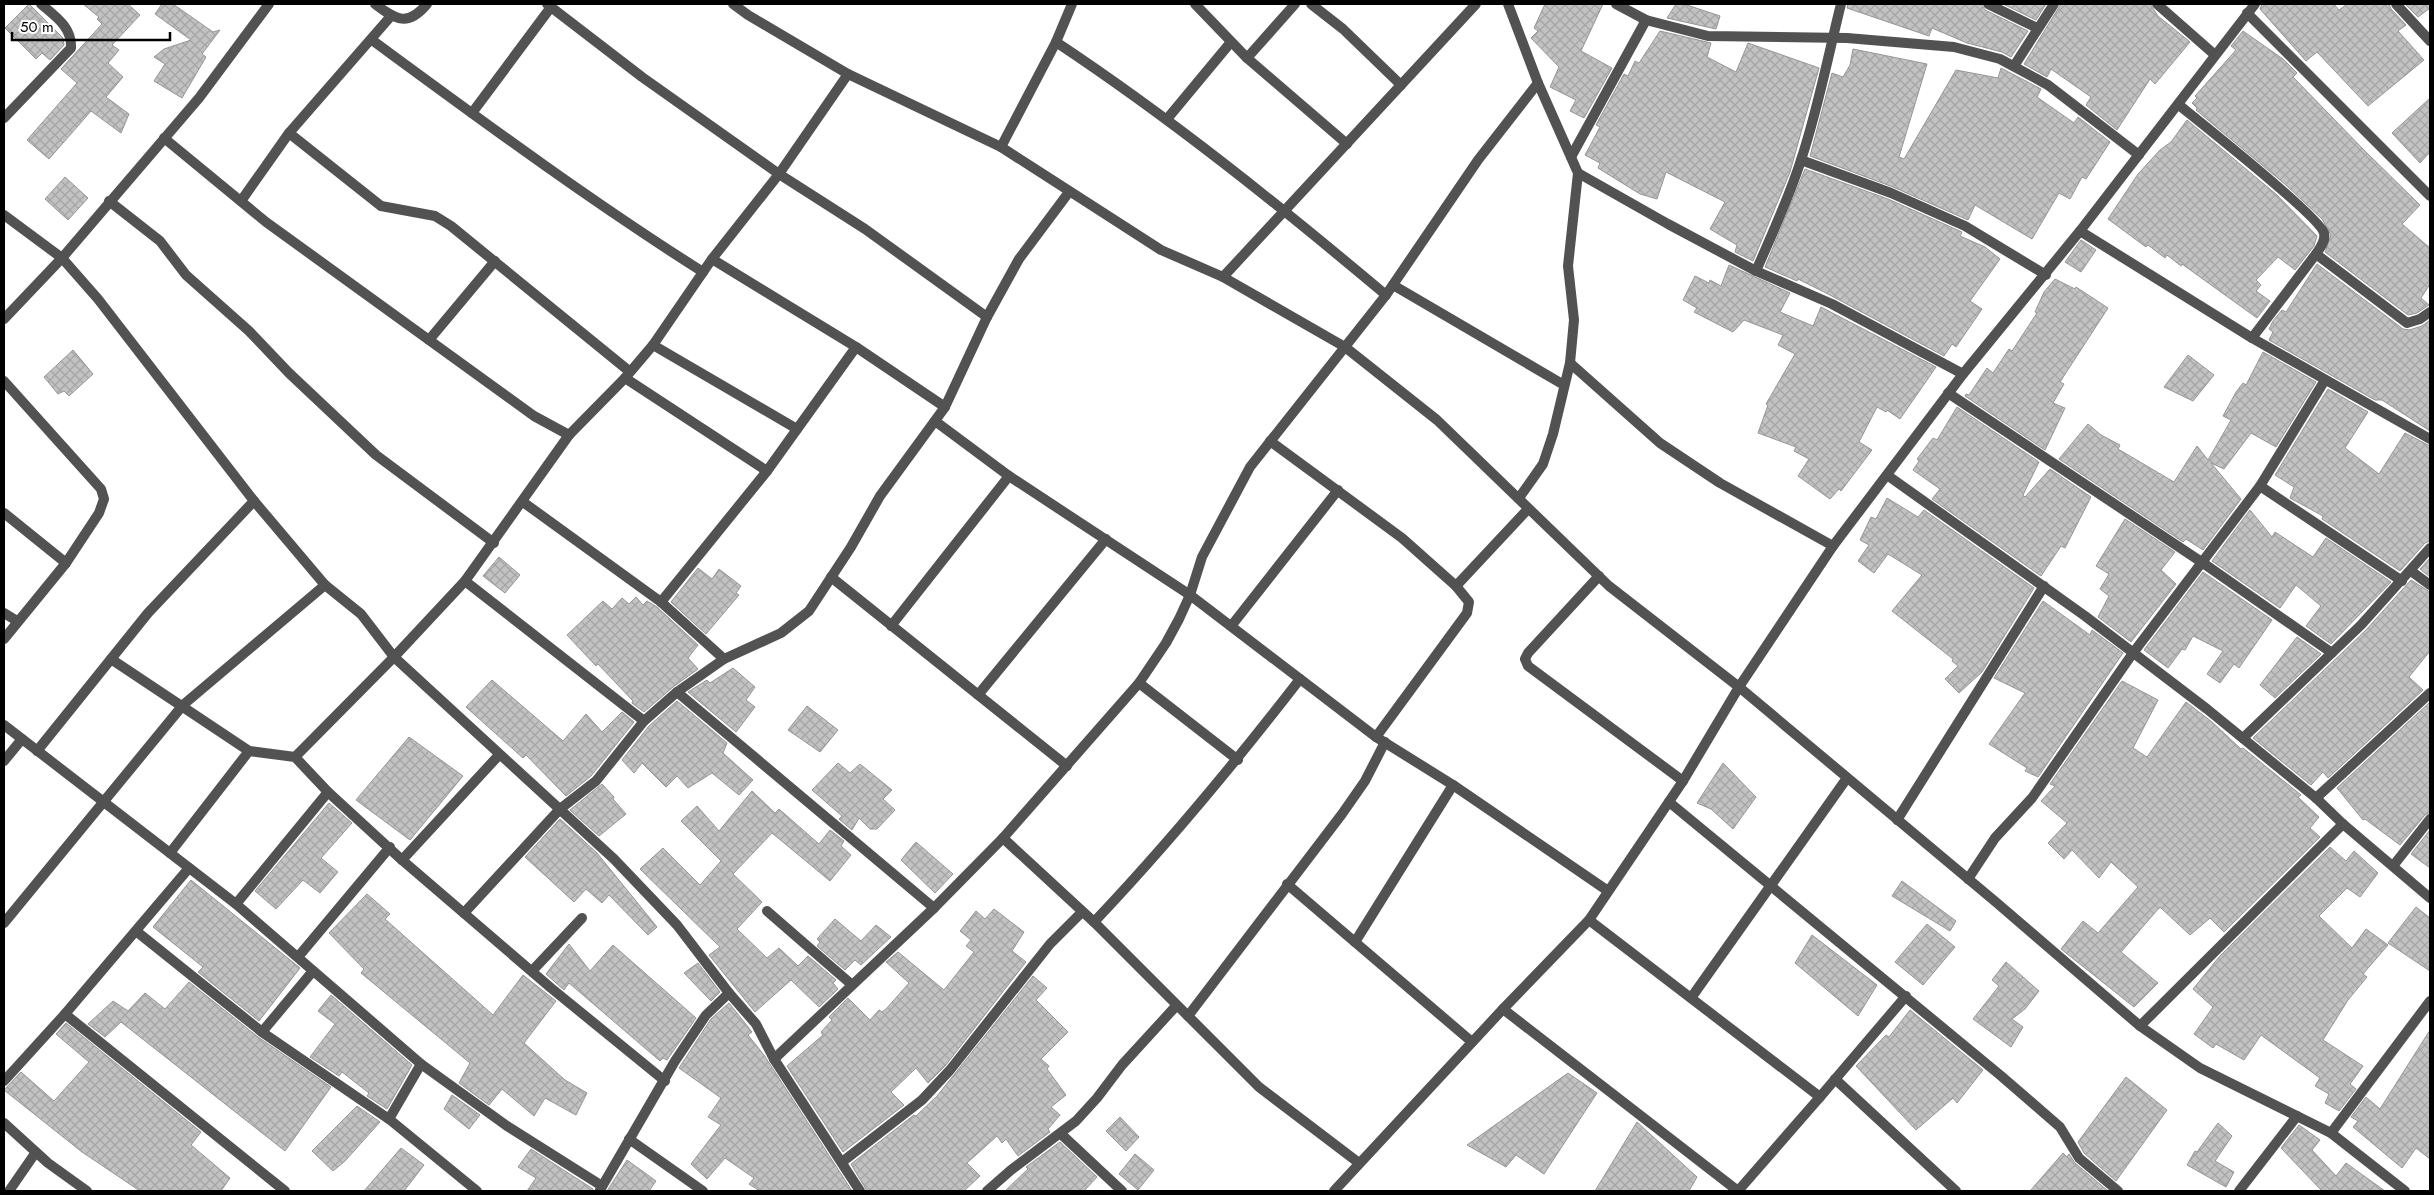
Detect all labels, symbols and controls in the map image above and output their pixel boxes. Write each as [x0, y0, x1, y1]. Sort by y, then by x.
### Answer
scale bar [12, 10, 170, 42]
text: 50 m [20, 16, 54, 38]

